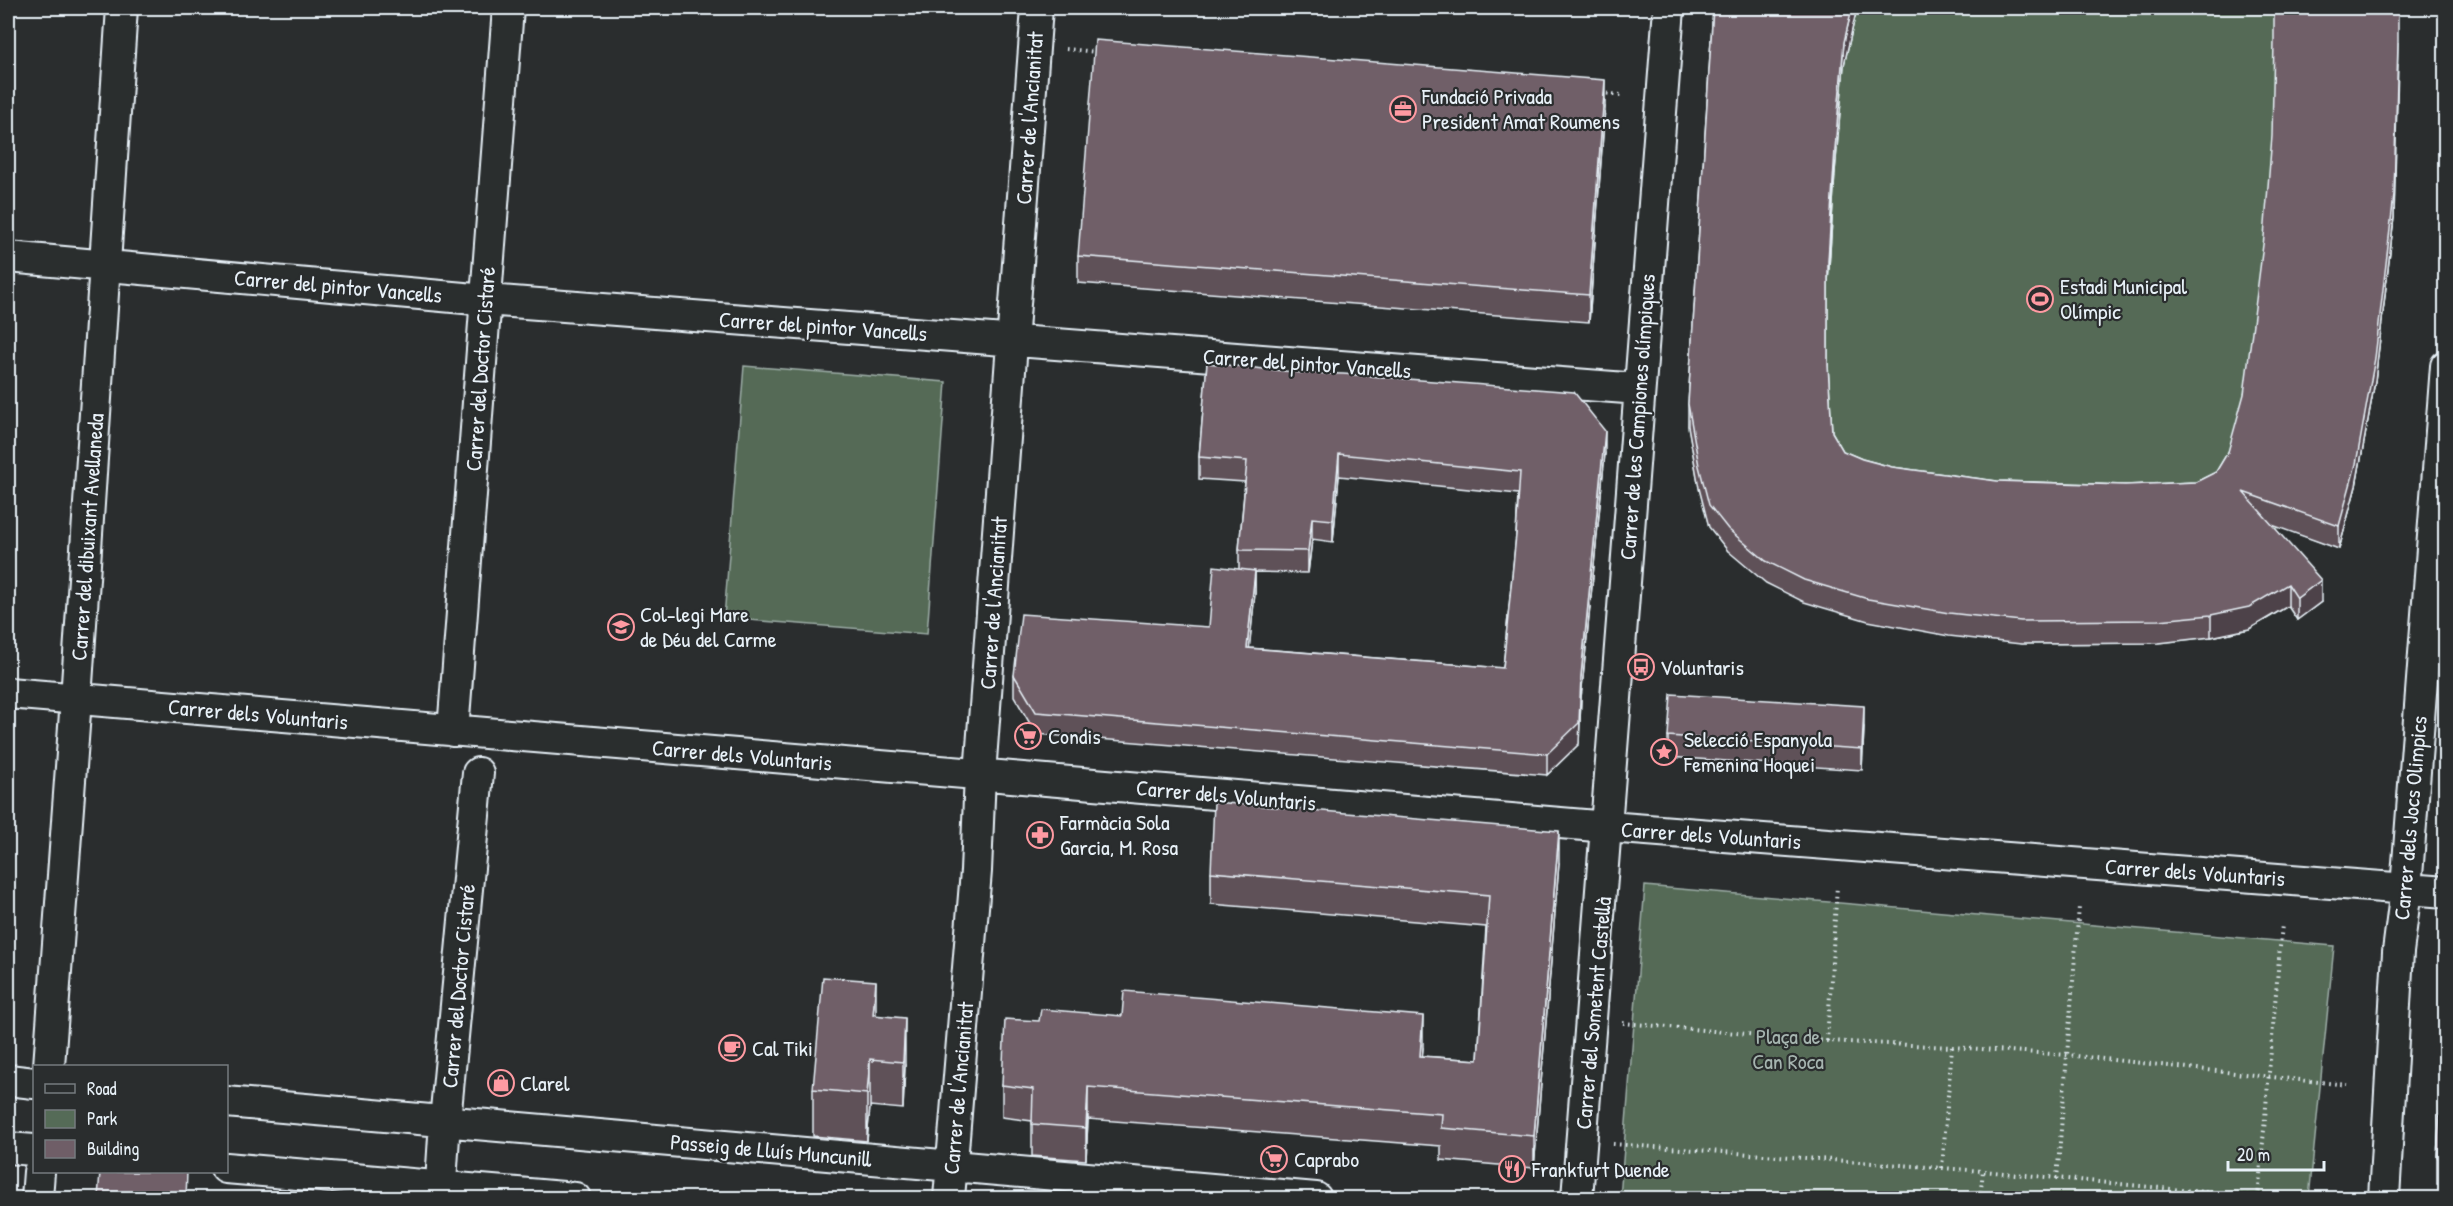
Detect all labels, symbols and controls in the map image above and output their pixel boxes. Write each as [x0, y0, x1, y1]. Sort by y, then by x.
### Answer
street label: Carrer de l'Ancianitat [1008, 30, 1050, 205]
place label: Fundació Privada President Amat Roumens [1421, 81, 1620, 136]
office icon: Fundació Privada President Amat Roumens [1388, 94, 1418, 124]
street label: Carrer del pintor Vancells [233, 262, 443, 310]
street label: Carrer del Doctor Cistaré [458, 266, 502, 472]
place label: Estadi Municipal Olímpic [2060, 271, 2187, 326]
street label: Carrer de les Campiones olímpiques [1612, 273, 1662, 561]
sports icon: Estadi Municipal Olímpic [2025, 284, 2055, 314]
street label: Carrer del pintor Vancells [718, 304, 928, 348]
street label: Carrer del pintor Vancells [1202, 341, 1412, 385]
street label: Carrer del dibuixant Avellaneda [63, 412, 111, 662]
street label: Carrer de l'Ancianitat [972, 515, 1014, 690]
place label: Col-legi Mare de Déu del Carme [640, 599, 777, 654]
school or university icon: Col-legi Mare de Déu del Carme [606, 612, 636, 642]
bus stop icon: Voluntaris [1626, 652, 1656, 682]
place label: Voluntaris [1660, 652, 1744, 682]
street label: Carrer dels Voluntaris [167, 691, 349, 737]
street label: Carrer dels Jocs Olimpics [2386, 715, 2434, 921]
supermarket icon: Condis [1013, 721, 1043, 751]
place label: Condis [1048, 721, 1101, 751]
place label: Selecció Espanyola Femenina Hoquei [1683, 724, 1833, 779]
street label: Carrer dels Voluntaris [651, 732, 833, 778]
place icon: Selecció Espanyola Femenina Hoquei [1649, 737, 1679, 767]
street label: Carrer dels Voluntaris [1135, 772, 1317, 818]
place label: Farmàcia Sola Garcia, M. Rosa [1059, 807, 1178, 862]
street label: Carrer dels Voluntaris [1620, 814, 1802, 856]
pharmacy icon: Farmàcia Sola Garcia, M. Rosa [1025, 820, 1055, 850]
street label: Carrer dels Voluntaris [2104, 851, 2286, 893]
street label: Carrer del Doctor Cistaré [434, 882, 482, 1089]
street label: Carrer del Sometent Castellà [1568, 895, 1618, 1131]
street label: Carrer de l'Ancianitat [936, 1000, 981, 1176]
park label: Plaça de Can Roca [1752, 1021, 1824, 1076]
cafe icon: Cal Tiki [717, 1033, 747, 1063]
place label: Cal Tiki [752, 1033, 813, 1063]
legend [33, 1065, 228, 1173]
shop icon: Clarel [486, 1068, 516, 1098]
place label: Clarel [520, 1068, 570, 1098]
text: Road [87, 1076, 117, 1101]
text: Park [87, 1106, 118, 1131]
street label: Passeig de Lluís Muncunill [669, 1126, 873, 1174]
scale bar [2228, 1134, 2324, 1172]
text: Building [87, 1136, 139, 1161]
text: 20 m [2237, 1142, 2270, 1167]
supermarket icon: Caprabo [1259, 1144, 1289, 1174]
place label: Caprabo [1294, 1144, 1359, 1174]
restaurant icon: Frankfurt Duende [1497, 1154, 1527, 1184]
place label: Frankfurt Duende [1531, 1154, 1670, 1184]

